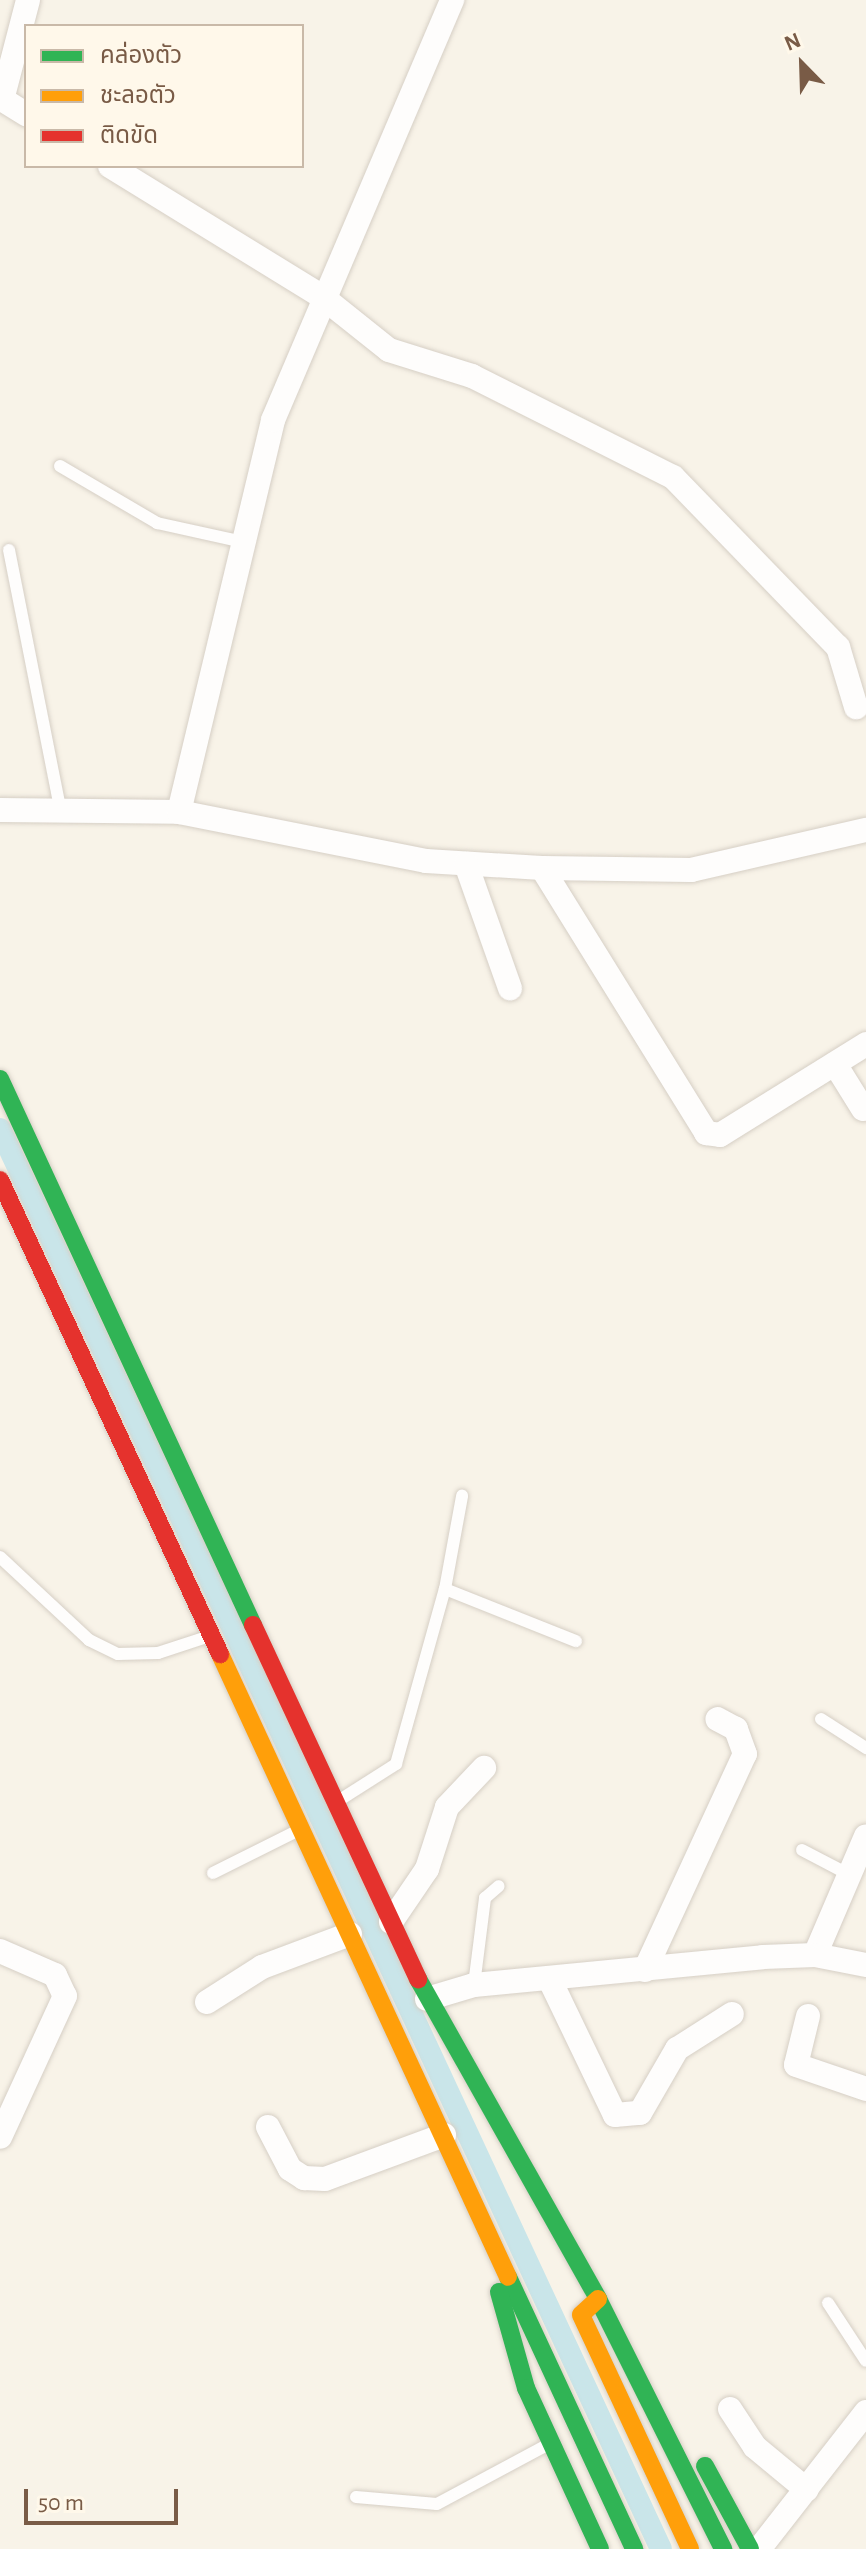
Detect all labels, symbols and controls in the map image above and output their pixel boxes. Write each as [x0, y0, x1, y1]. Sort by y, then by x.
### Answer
legend [24, 24, 304, 168]
north arrow [762, 24, 842, 104]
text: N [781, 29, 804, 55]
text: คล่องตัว [100, 44, 182, 68]
text: ชะลอตัว [100, 84, 176, 108]
text: ติดขัด [100, 124, 158, 148]
scale bar [28, 2473, 182, 2523]
text: 50 m [38, 2491, 84, 2515]

